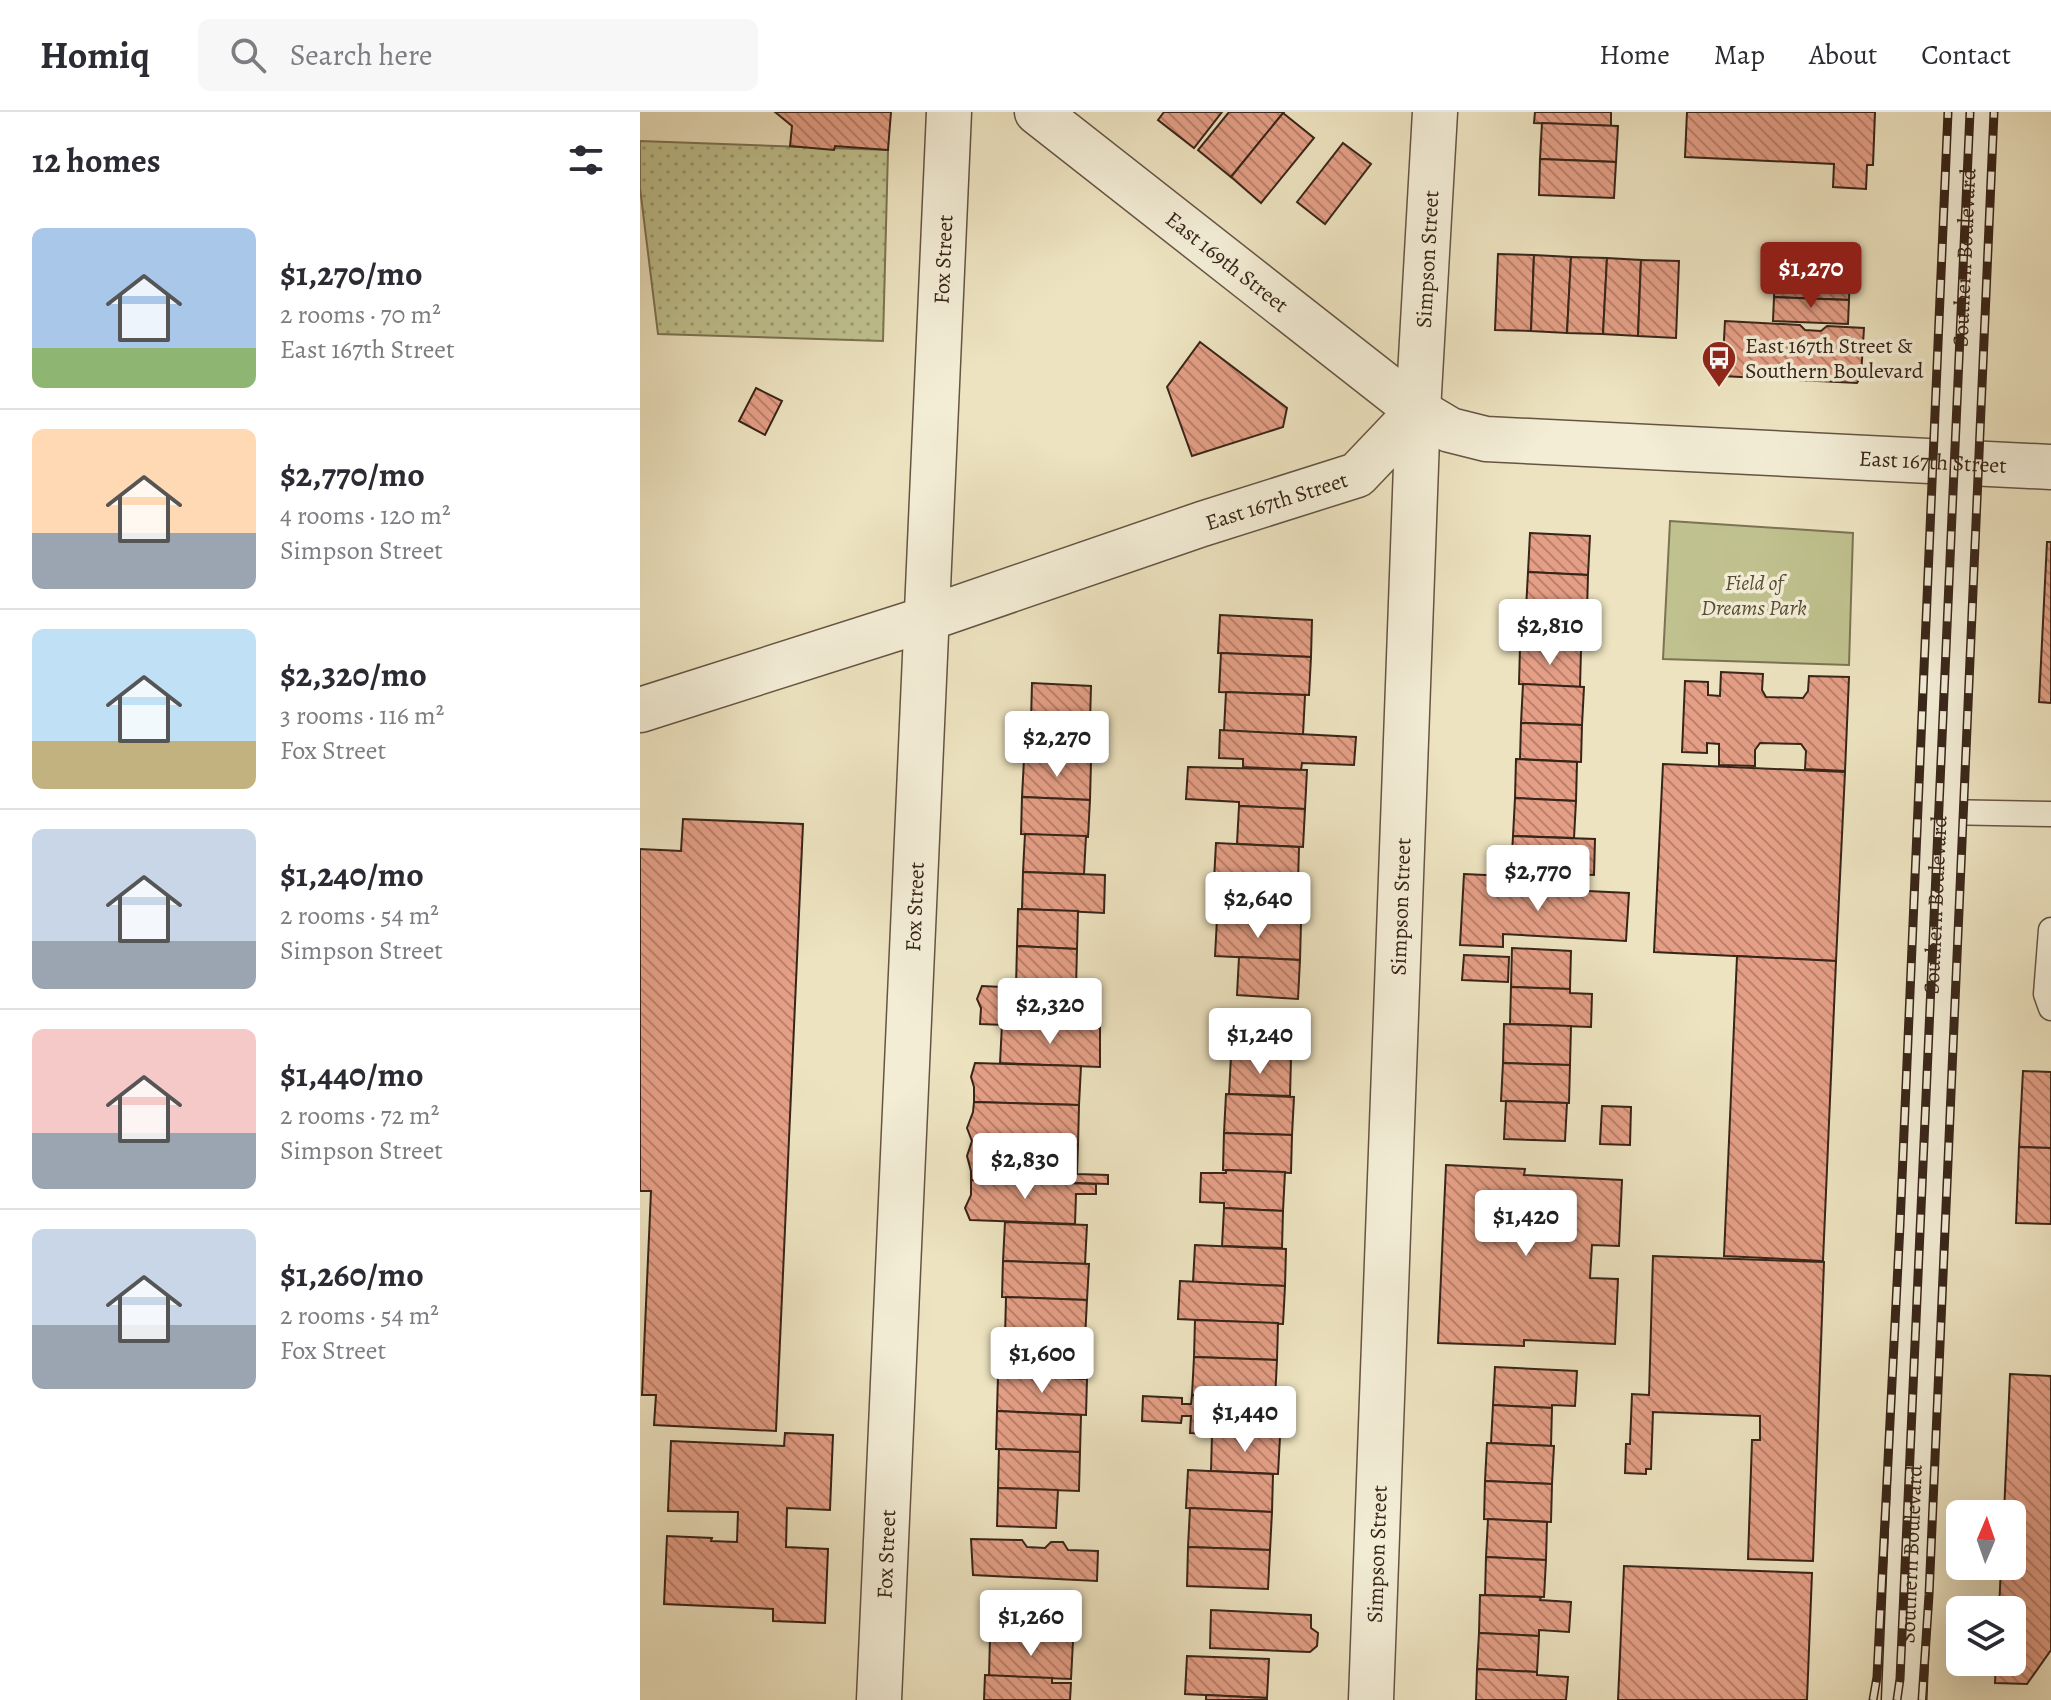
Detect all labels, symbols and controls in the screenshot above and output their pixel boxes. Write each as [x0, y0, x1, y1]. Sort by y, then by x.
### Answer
search box [198, 19, 758, 91]
text: Homiq [40, 29, 150, 81]
icon: search [226, 33, 270, 77]
text: Search here [290, 35, 433, 75]
text: Home [1599, 36, 1670, 74]
text: Map [1714, 36, 1765, 74]
text: About [1809, 36, 1877, 74]
text: Contact [1921, 36, 2011, 74]
text: 12 homes [32, 137, 161, 184]
icon: filters [564, 138, 608, 182]
street label: Southern Boulevard [1946, 168, 1983, 348]
street label: Simpson Street [1409, 189, 1447, 329]
street label: East 169th Street [1159, 205, 1294, 320]
street label: Fox Street [927, 214, 960, 305]
pin: $1,270 [1746, 242, 1876, 310]
text: $1,270/mo [280, 250, 422, 297]
text: $1,270 [1778, 250, 1844, 285]
icon: home [96, 260, 192, 356]
text: 2 rooms · 70 m² [280, 297, 441, 332]
place label: East 167th Street & Southern Boulevard [1745, 331, 1924, 386]
text: East 167th Street [280, 332, 455, 367]
bus stop icon: East 167th Street & Southern Boulevard [1700, 339, 1738, 389]
street label: East 167th Street [1858, 444, 2007, 481]
text: $2,770/mo [280, 451, 425, 498]
icon: home [96, 461, 192, 557]
street label: East 167th Street [1202, 465, 1352, 538]
text: 4 rooms · 120 m² [280, 498, 450, 533]
text: Simpson Street [280, 533, 443, 568]
park label: Field of Dreams Park [1701, 568, 1807, 623]
pin: $2,810 [1485, 599, 1615, 667]
text: $2,810 [1517, 607, 1583, 642]
text: $2,320/mo [280, 651, 427, 698]
icon: home [96, 661, 192, 757]
text: 3 rooms · 116 m² [280, 698, 444, 733]
pin: $2,270 [992, 711, 1122, 779]
text: $2,270 [1023, 719, 1091, 754]
text: Fox Street [280, 733, 386, 768]
street label: Southern Boulevard [1917, 815, 1955, 995]
street label: Simpson Street [1383, 837, 1418, 976]
pin: $2,770 [1473, 845, 1603, 913]
text: $1,240/mo [280, 851, 424, 898]
text: $2,770 [1505, 853, 1571, 888]
icon: home [96, 861, 192, 957]
street label: Fox Street [898, 861, 932, 952]
pin: $2,640 [1193, 872, 1323, 940]
text: $2,640 [1223, 880, 1293, 915]
text: 2 rooms · 54 m² [280, 898, 439, 933]
text: Simpson Street [280, 933, 443, 968]
pin: $2,320 [985, 978, 1115, 1046]
text: $2,320 [1016, 986, 1084, 1021]
pin: $1,240 [1195, 1008, 1325, 1076]
text: $1,240 [1227, 1016, 1293, 1051]
text: $1,440/mo [280, 1051, 423, 1098]
icon: home [96, 1061, 192, 1157]
text: 2 rooms · 72 m² [280, 1098, 439, 1133]
text: Simpson Street [280, 1133, 443, 1168]
pin: $2,830 [960, 1133, 1090, 1201]
text: $2,830 [991, 1141, 1059, 1176]
pin: $1,420 [1461, 1190, 1591, 1258]
text: $1,420 [1493, 1198, 1559, 1233]
text: $1,260/mo [280, 1251, 424, 1298]
icon: home [96, 1261, 192, 1357]
text: 2 rooms · 54 m² [280, 1298, 439, 1333]
pin: $1,600 [977, 1327, 1107, 1395]
text: Fox Street [280, 1333, 386, 1368]
text: $1,600 [1009, 1335, 1075, 1370]
pin: $1,440 [1180, 1386, 1310, 1454]
text: $1,440 [1212, 1394, 1278, 1429]
street label: Southern Boulevard [1892, 1464, 1930, 1644]
street label: Simpson Street [1360, 1485, 1395, 1624]
north arrow [1946, 1500, 2026, 1580]
map controls [1946, 1500, 2026, 1676]
street label: Fox Street [869, 1509, 903, 1600]
pin: $1,260 [966, 1590, 1096, 1658]
button: layers [1946, 1596, 2026, 1676]
text: $1,260 [998, 1598, 1064, 1633]

